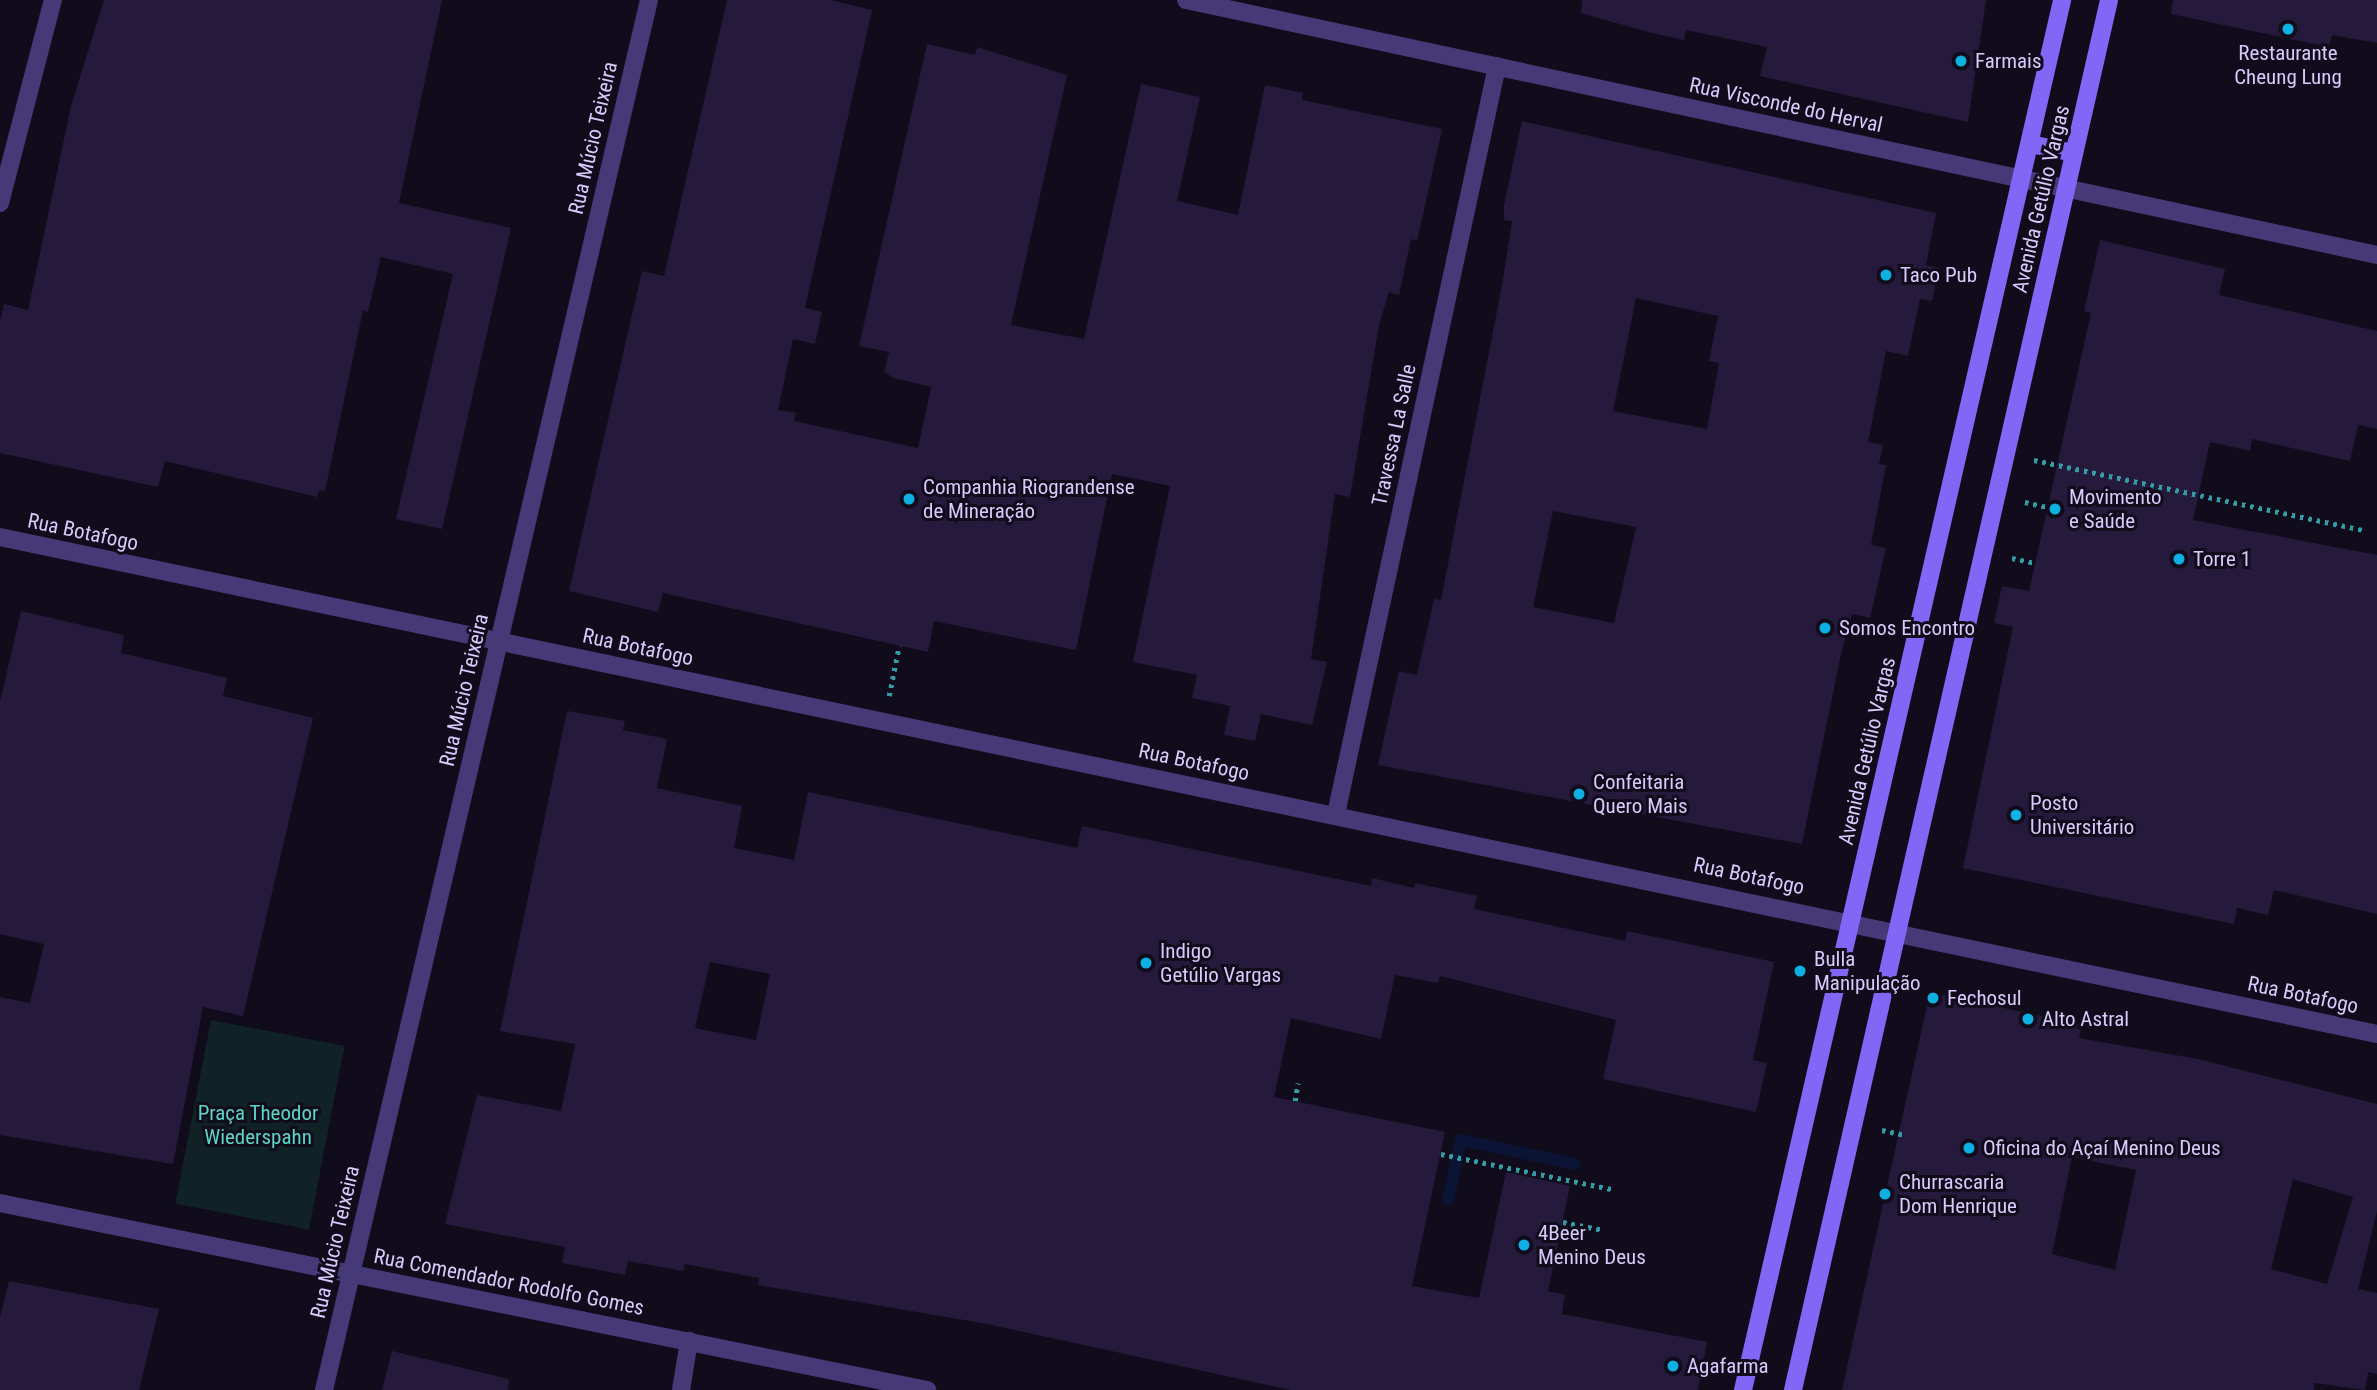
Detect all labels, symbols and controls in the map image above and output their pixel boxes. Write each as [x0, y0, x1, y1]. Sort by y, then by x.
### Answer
marker: Restaurante Cheung Lung [2280, 21, 2296, 37]
place label: Restaurante Cheung Lung [2234, 40, 2342, 90]
place label: Farmais [1975, 48, 2041, 74]
marker: Farmais [1953, 53, 1969, 69]
street label: Rua Múcio Teixeira [563, 59, 623, 217]
street label: Rua Visconde do Herval [1687, 72, 1885, 138]
street label: Avenida Getúlio Vargas [2007, 103, 2075, 295]
place label: Taco Pub [1900, 262, 1977, 288]
marker: Taco Pub [1878, 267, 1894, 283]
street label: Travessa La Salle [1367, 362, 1421, 508]
place label: Companhia Riograndense de Mineração [923, 474, 1135, 524]
place label: Movimento e Saúde [2069, 484, 2161, 534]
marker: Companhia Riograndense de Mineração [901, 491, 917, 507]
marker: Movimento e Saúde [2047, 501, 2063, 517]
street label: Rua Botafogo [25, 508, 141, 556]
place label: Torre 1 [2193, 546, 2251, 572]
marker: Torre 1 [2171, 551, 2187, 567]
street label: Rua Múcio Teixeira [434, 611, 494, 769]
place label: Somos Encontro [1839, 615, 1975, 641]
marker: Somos Encontro [1817, 620, 1833, 636]
street label: Rua Botafogo [580, 623, 696, 671]
street label: Avenida Getúlio Vargas [1833, 655, 1901, 847]
street label: Rua Botafogo [1136, 738, 1252, 786]
place label: Confeitaria Quero Mais [1593, 769, 1687, 819]
marker: Confeitaria Quero Mais [1571, 786, 1587, 802]
place label: Posto Universitário [2030, 790, 2134, 840]
marker: Posto Universitário [2008, 807, 2024, 823]
street label: Rua Botafogo [1691, 852, 1807, 900]
place label: Indigo Getúlio Vargas [1160, 938, 1281, 988]
place label: Bulla Manipulação [1814, 946, 1921, 996]
marker: Indigo Getúlio Vargas [1138, 955, 1154, 971]
marker: Bulla Manipulação [1792, 963, 1808, 979]
street label: Rua Botafogo [2245, 971, 2361, 1019]
place label: Fechosul [1947, 985, 2022, 1011]
marker: Fechosul [1925, 990, 1941, 1006]
place label: Alto Astral [2042, 1006, 2129, 1032]
marker: Alto Astral [2020, 1011, 2036, 1027]
park label: Praça Theodor Wiederspahn [197, 1100, 319, 1150]
place label: Oficina do Açaí Menino Deus [1983, 1135, 2221, 1161]
marker: Oficina do Açaí Menino Deus [1961, 1140, 1977, 1156]
street label: Rua Múcio Teixeira [305, 1163, 365, 1321]
place label: Churrascaria Dom Henrique [1899, 1169, 2017, 1219]
marker: Churrascaria Dom Henrique [1877, 1186, 1893, 1202]
place label: 4Beer Menino Deus [1538, 1220, 1646, 1270]
marker: 4Beer Menino Deus [1516, 1237, 1532, 1253]
street label: Rua Comendador Rodolfo Gomes [372, 1243, 646, 1321]
place label: Agafarma [1687, 1353, 1768, 1379]
marker: Agafarma [1665, 1358, 1681, 1374]

